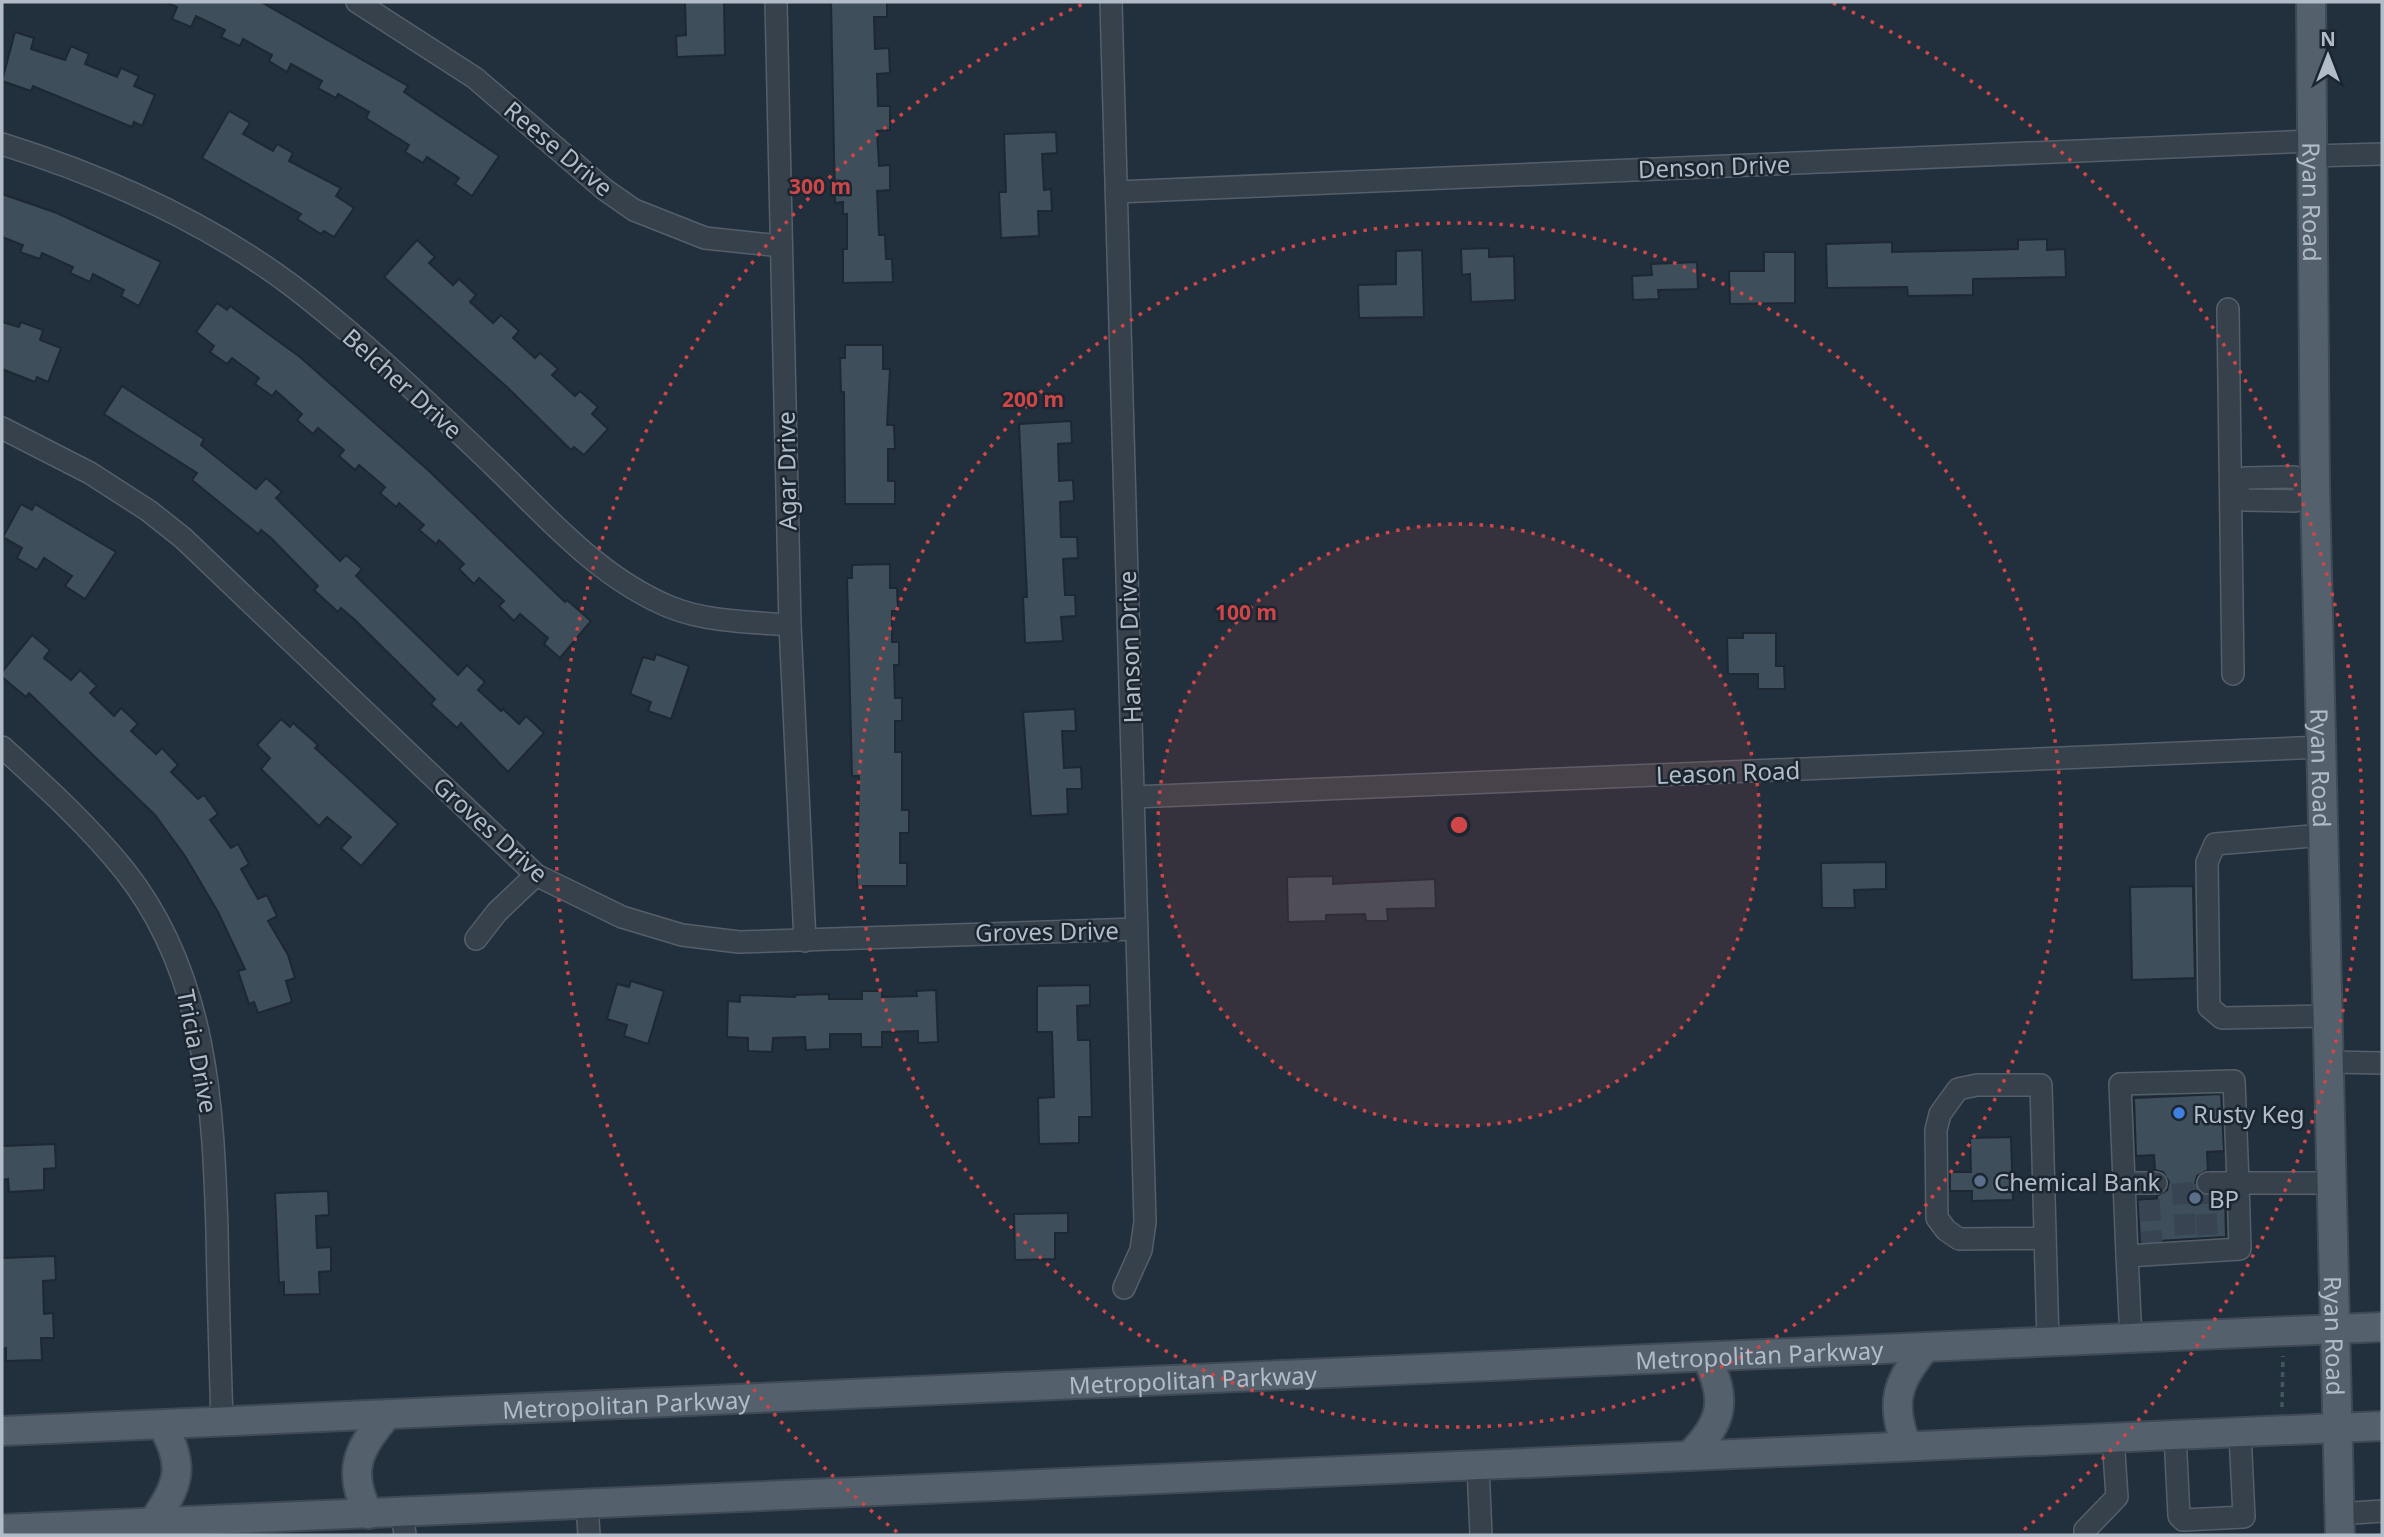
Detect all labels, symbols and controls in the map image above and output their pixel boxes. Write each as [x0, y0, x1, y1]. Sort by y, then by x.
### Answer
north arrow [2293, 21, 2363, 91]
text: N [2320, 26, 2336, 52]
street label: Reese Drive [498, 93, 620, 203]
street label: Ryan Road [2296, 142, 2330, 262]
street label: Denson Drive [1637, 147, 1791, 185]
text: 300 m [789, 172, 851, 200]
street label: Belcher Drive [336, 320, 470, 446]
text: 200 m [1002, 385, 1064, 413]
street label: Agar Drive [768, 411, 804, 531]
street label: Hanson Drive [1110, 570, 1148, 724]
text: 100 m [1215, 598, 1277, 626]
street label: Ryan Road [2304, 708, 2340, 828]
street label: Leason Road [1655, 753, 1801, 791]
street label: Groves Drive [427, 769, 555, 889]
centre of rings [1447, 813, 1471, 837]
street label: Groves Drive [975, 913, 1119, 949]
street label: Tricia Drive [170, 986, 226, 1116]
place label: Rusty Keg [2193, 1097, 2305, 1130]
marker: Rusty Keg [2171, 1105, 2187, 1121]
place label: Chemical Bank [1994, 1165, 2160, 1198]
marker: Chemical Bank [1972, 1173, 1988, 1189]
place label: BP [2209, 1182, 2239, 1215]
marker: BP [2187, 1190, 2203, 1206]
street label: Ryan Road [2317, 1276, 2353, 1396]
street label: Metropolitan Parkway [1635, 1332, 1885, 1376]
street label: Metropolitan Parkway [1068, 1357, 1318, 1401]
street label: Metropolitan Parkway [502, 1382, 752, 1426]

